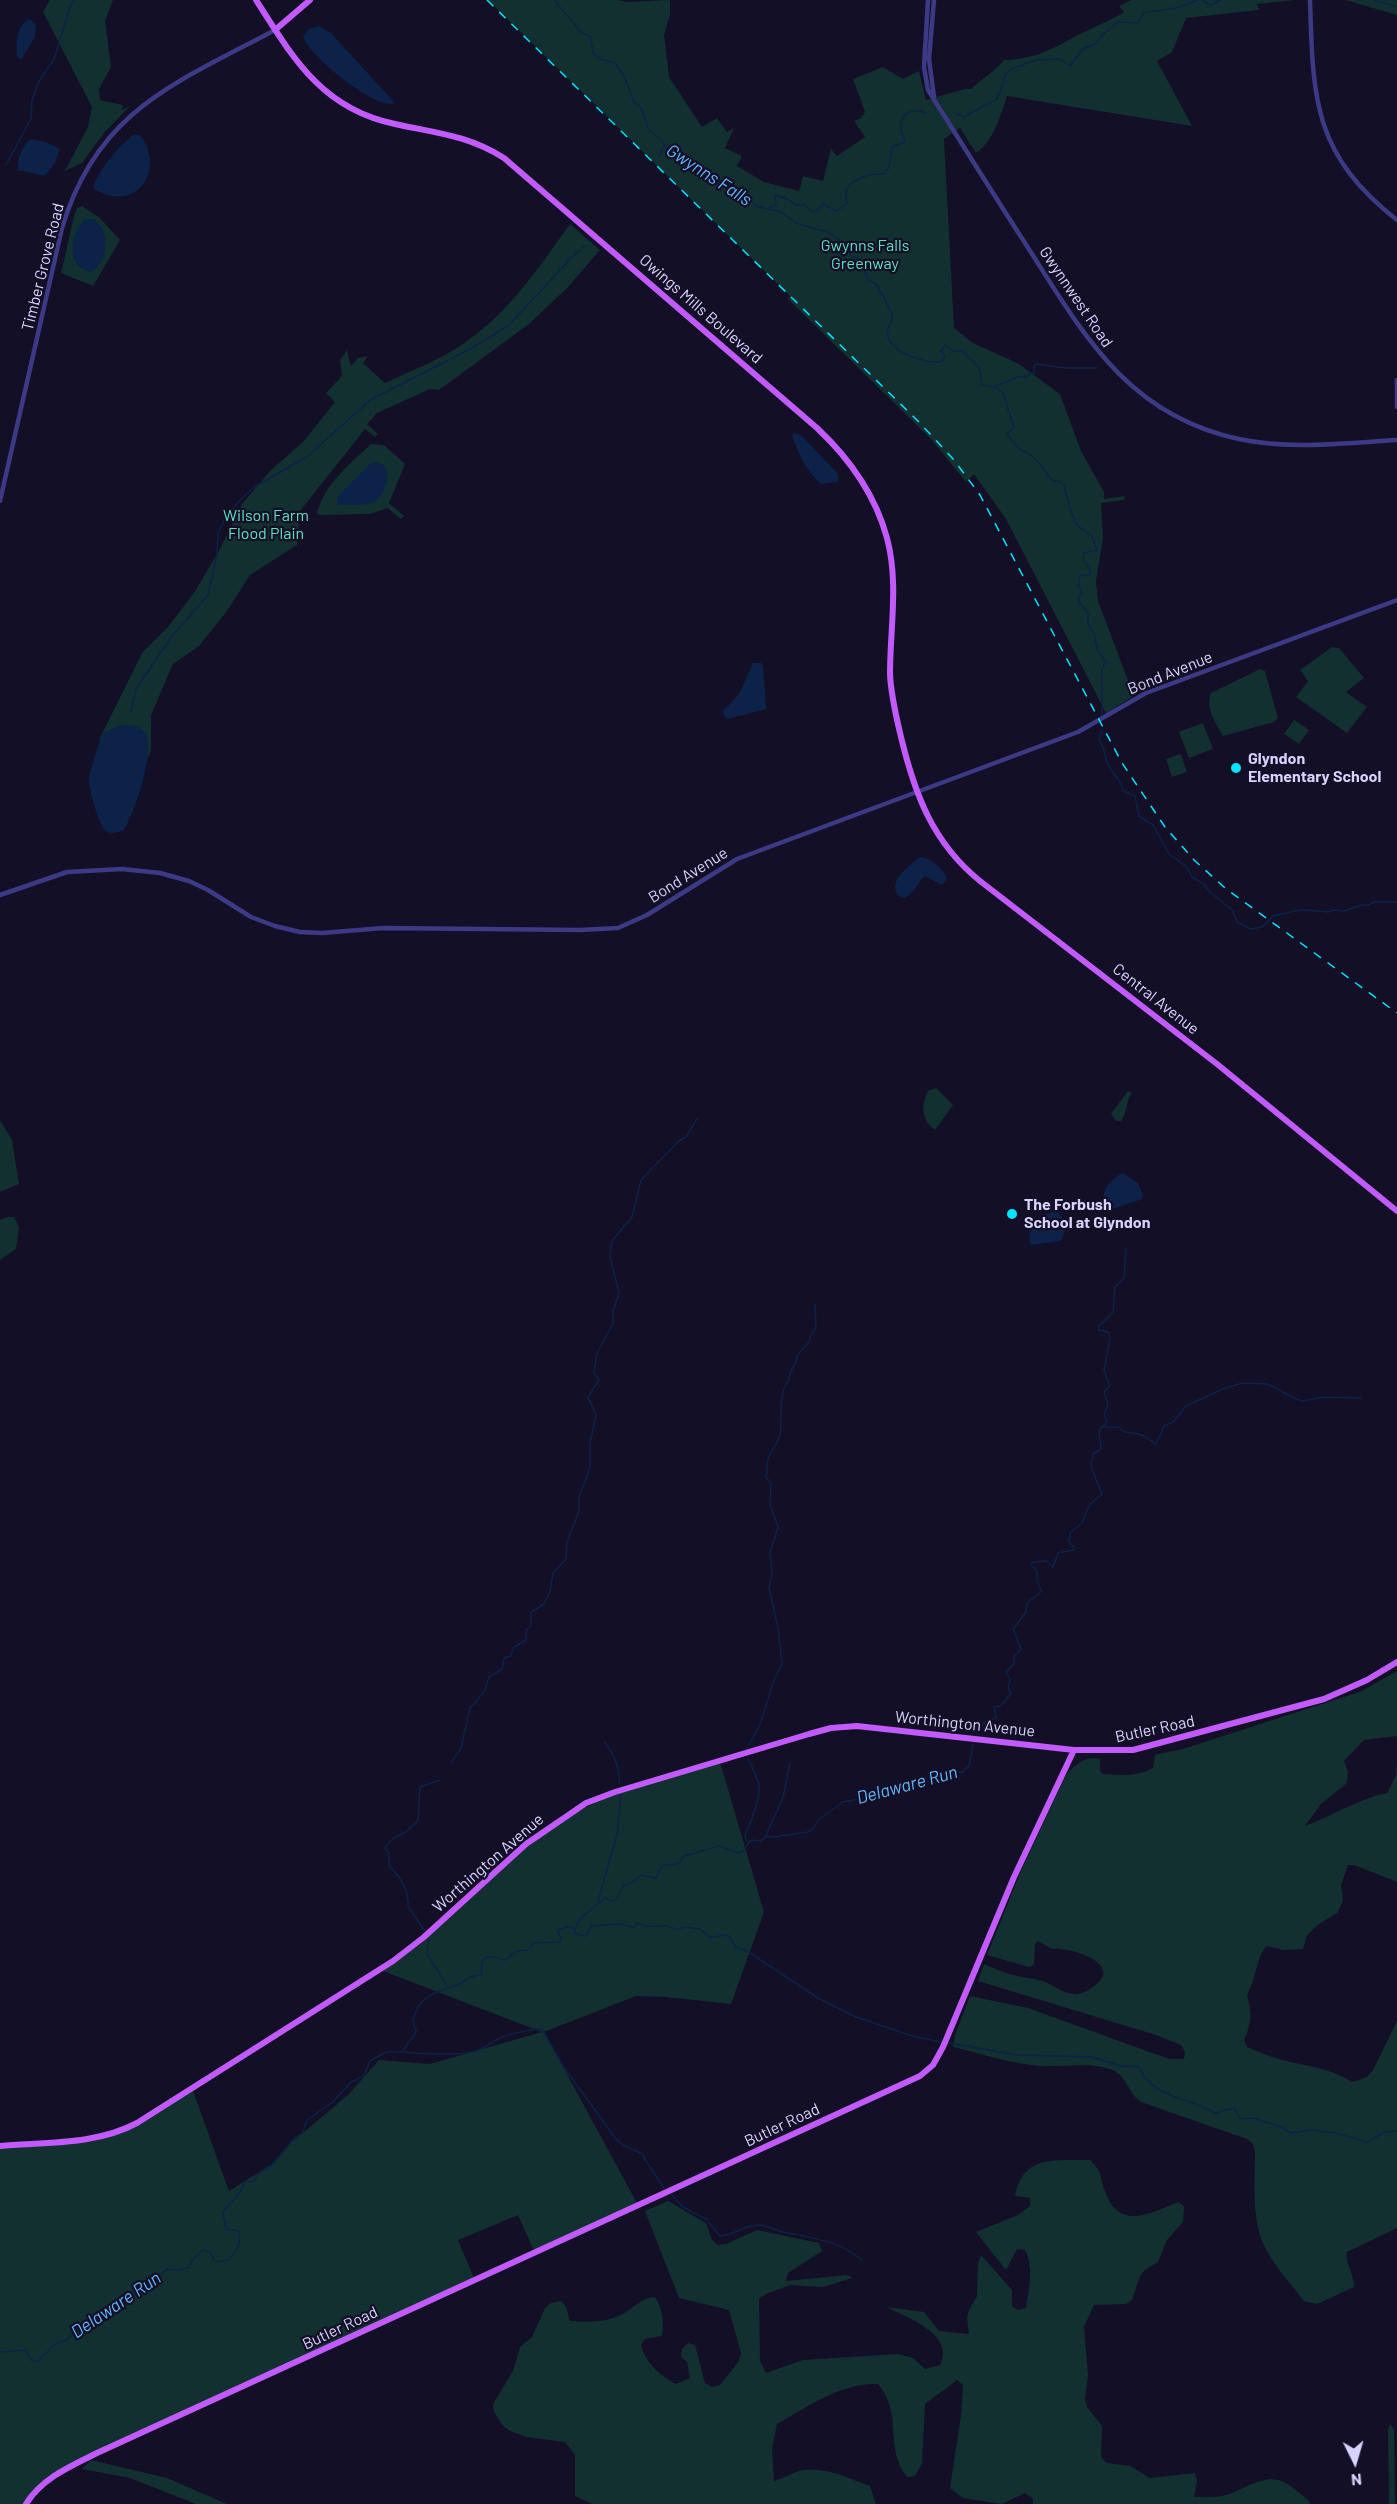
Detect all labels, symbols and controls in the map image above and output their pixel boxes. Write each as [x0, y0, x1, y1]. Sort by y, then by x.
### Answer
water label: Gwynns Falls [662, 139, 756, 211]
street label: Timber Grove Road [18, 201, 68, 333]
park label: Gwynns Falls Greenway [821, 236, 909, 274]
street label: Gwynnwest Road [1035, 243, 1117, 351]
street label: Owings Mills Boulevard [636, 250, 766, 368]
park label: Wilson Farm Flood Plain [223, 506, 309, 544]
street label: Bond Avenue [1125, 647, 1215, 699]
place label: Glyndon Elementary School [1248, 749, 1381, 787]
marker: Glyndon Elementary School [1229, 761, 1243, 775]
street label: Bond Avenue [645, 843, 731, 907]
street label: Central Avenue [1109, 959, 1203, 1039]
place label: The Forbush School at Glyndon [1024, 1195, 1150, 1233]
marker: The Forbush School at Glyndon [1005, 1207, 1019, 1221]
street label: Worthington Avenue [894, 1707, 1036, 1741]
street label: Butler Road [1113, 1711, 1197, 1747]
water label: Delaware Run [854, 1761, 960, 1809]
street label: Worthington Avenue [429, 1810, 547, 1916]
street label: Butler Road [741, 2099, 823, 2151]
water label: Delaware Run [67, 2267, 165, 2343]
street label: Butler Road [299, 2302, 381, 2354]
north arrow [1325, 2432, 1385, 2492]
text: N [1350, 2471, 1363, 2490]

